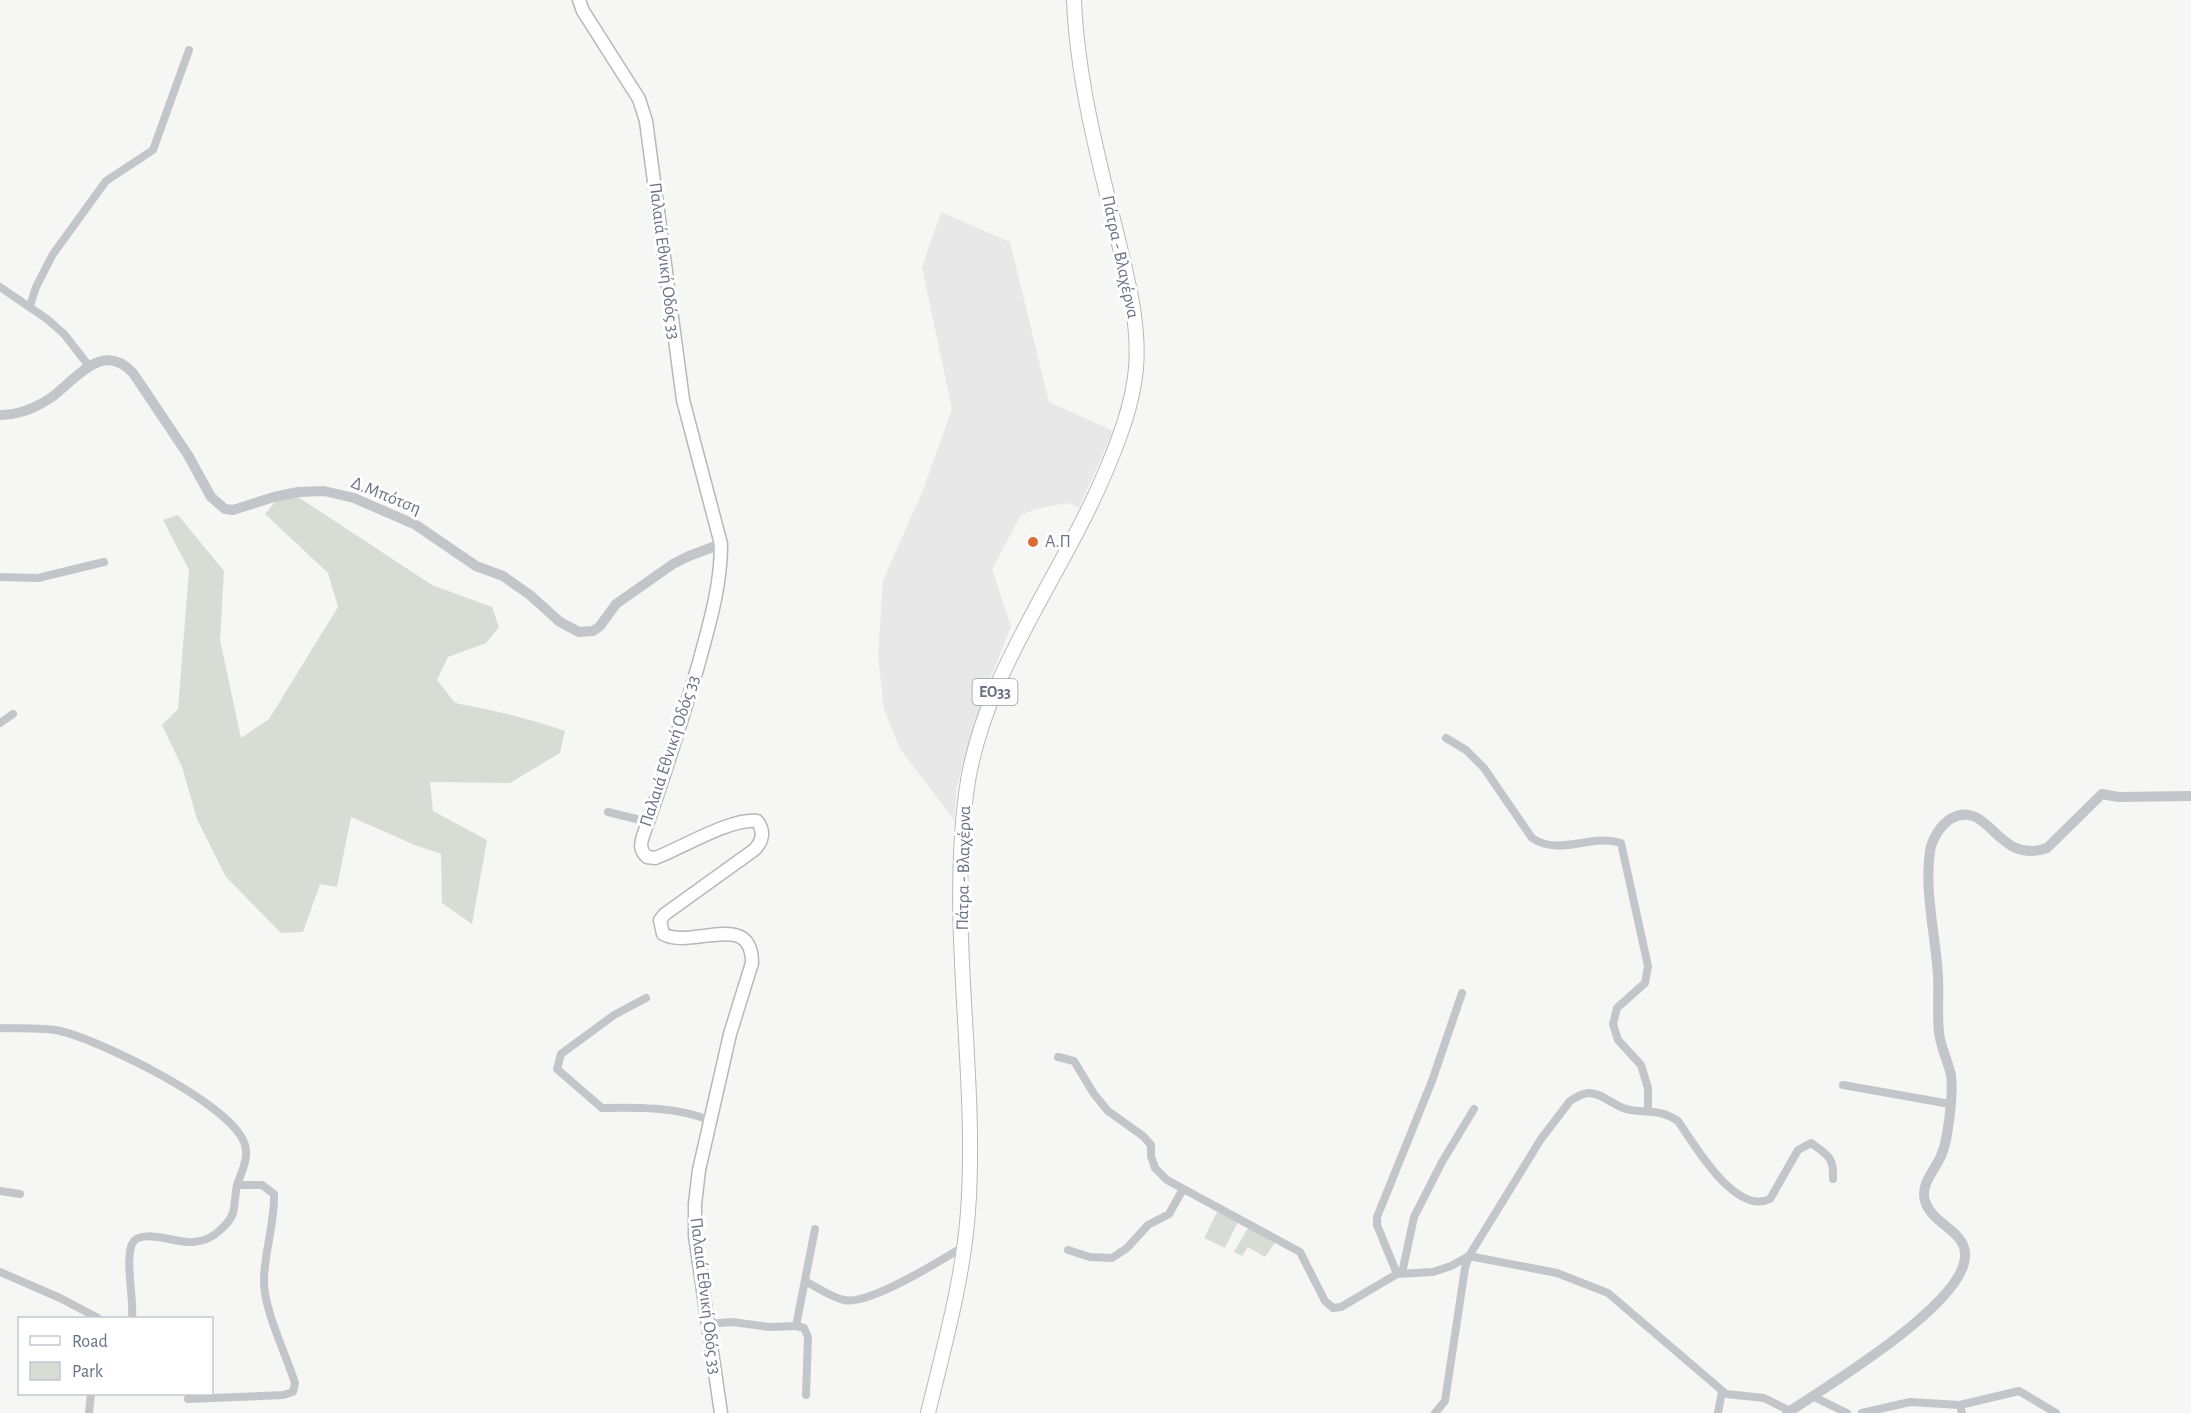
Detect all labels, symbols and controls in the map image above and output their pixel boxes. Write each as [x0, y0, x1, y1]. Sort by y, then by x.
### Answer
street label: Παλαιά Εθνική Οδός 33 [645, 181, 683, 341]
street label: Πάτρα - Βλαχέρνα [1098, 194, 1142, 320]
street label: Δ.Μπότση [349, 474, 423, 518]
place label: Α.Π [1045, 533, 1071, 551]
marker: Α.Π [1026, 535, 1040, 549]
street label: Παλαιά Εθνική Οδός 33 [637, 673, 703, 829]
road number: ΕΟ33 [972, 679, 1018, 705]
street label: Πάτρα - Βλαχέρνα [954, 805, 974, 931]
street label: Παλαιά Εθνική Οδός 33 [686, 1216, 724, 1376]
legend [18, 1317, 213, 1395]
text: Road [72, 1333, 108, 1351]
text: Park [72, 1363, 104, 1381]

